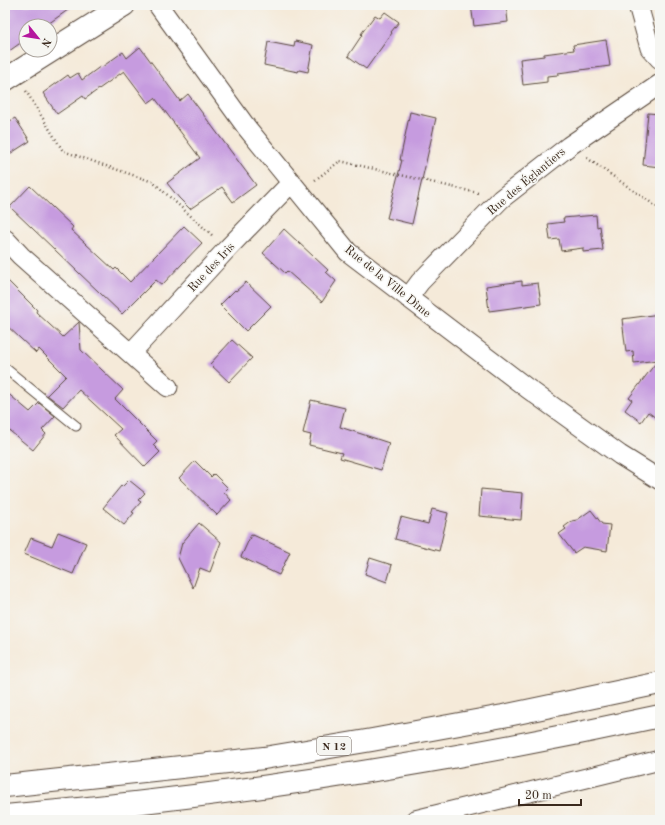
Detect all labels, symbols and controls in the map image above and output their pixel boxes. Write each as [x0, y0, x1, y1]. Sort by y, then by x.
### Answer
north arrow [18, 18, 58, 58]
text: N [38, 36, 52, 49]
street label: Rue des Églantiers [483, 143, 568, 218]
street label: Rue des Iris [186, 241, 237, 295]
street label: Rue de la Ville Dîme [342, 244, 433, 320]
road number: N 12 [317, 737, 351, 755]
scale bar [519, 781, 581, 807]
text: 20 m [525, 790, 552, 802]

